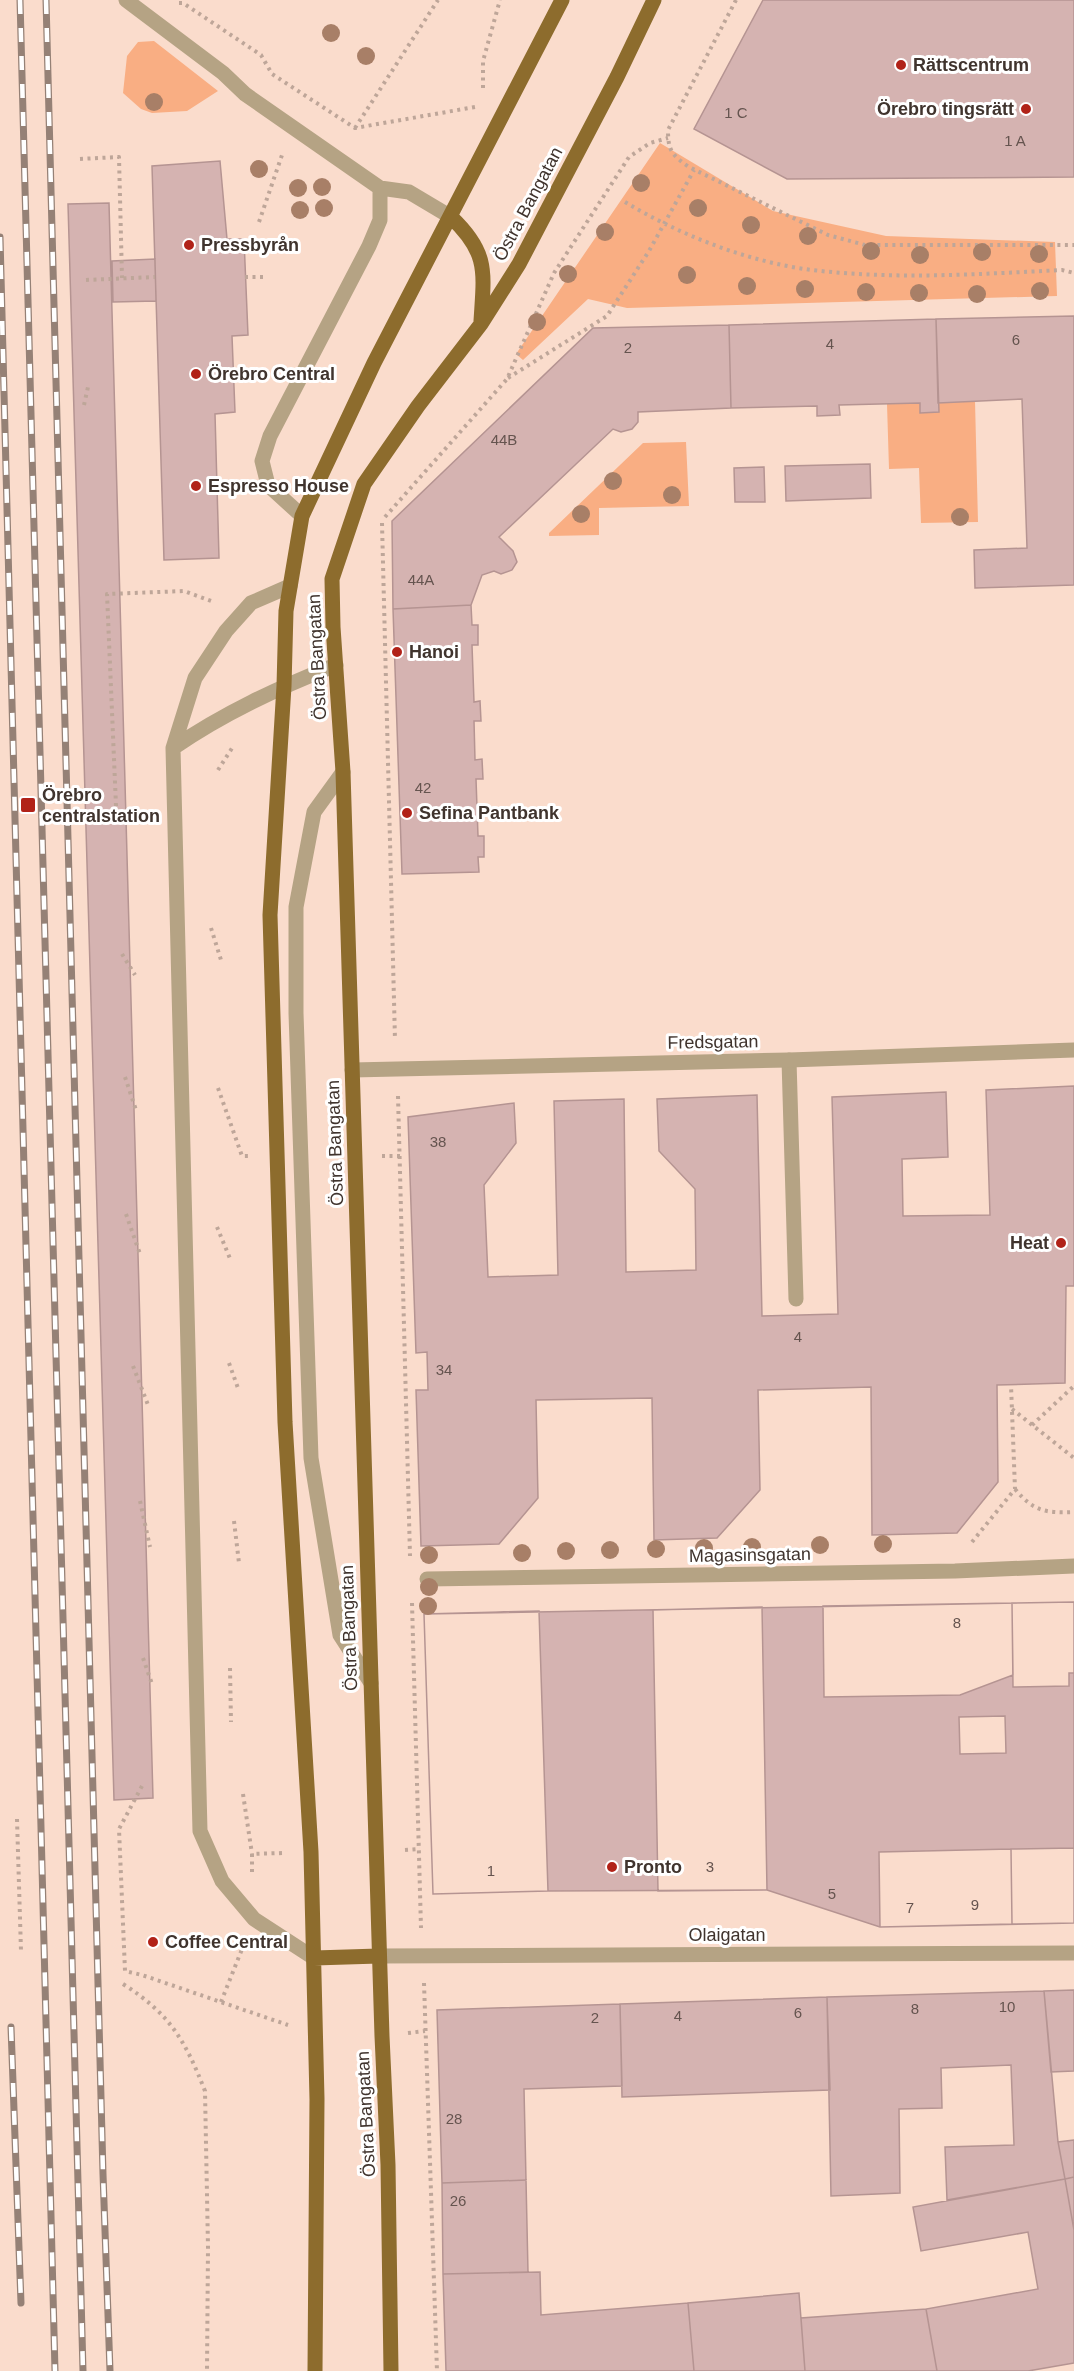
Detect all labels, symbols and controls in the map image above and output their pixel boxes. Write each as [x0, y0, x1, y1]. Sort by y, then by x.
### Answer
place label: Rättscentrum [913, 55, 1029, 75]
marker: Rättscentrum [894, 58, 908, 72]
place label: Örebro tingsrätt [877, 99, 1014, 119]
marker: Örebro tingsrätt [1019, 102, 1033, 116]
house number: 1 C [724, 104, 748, 121]
house number: 1 A [1004, 132, 1026, 149]
street label: Östra Bangatan [490, 144, 566, 264]
place label: Pressbyrån [201, 235, 299, 255]
marker: Pressbyrån [182, 238, 196, 252]
house number: 6 [1012, 331, 1020, 348]
house number: 4 [826, 335, 834, 352]
house number: 2 [624, 339, 632, 356]
place label: Örebro Central [208, 364, 335, 384]
marker: Örebro Central [189, 367, 203, 381]
house number: 44B [491, 431, 517, 448]
place label: Espresso House [208, 476, 349, 496]
marker: Espresso House [189, 479, 203, 493]
house number: 44A [408, 571, 434, 588]
street label: Östra Bangatan [304, 594, 330, 720]
place label: Hanoi [409, 642, 459, 662]
marker: Hanoi [390, 645, 404, 659]
house number: 42 [415, 779, 431, 796]
place label: Örebro centralstation [42, 785, 160, 826]
marker: Örebro centralstation [19, 796, 37, 814]
place label: Sefina Pantbank [419, 803, 560, 823]
marker: Sefina Pantbank [400, 806, 414, 820]
street label: Fredsgatan [667, 1031, 759, 1053]
street label: Östra Bangatan [323, 1080, 347, 1206]
house number: 38 [430, 1133, 446, 1150]
place label: Heat [1010, 1233, 1049, 1253]
marker: Heat [1054, 1236, 1068, 1250]
house number: 4 [794, 1328, 802, 1345]
house number: 34 [436, 1361, 452, 1378]
street label: Magasinsgatan [689, 1544, 811, 1566]
street label: Östra Bangatan [337, 1565, 361, 1691]
house number: 8 [953, 1614, 961, 1631]
place label: Pronto [624, 1857, 682, 1877]
house number: 3 [706, 1858, 714, 1875]
marker: Pronto [605, 1860, 619, 1874]
house number: 1 [487, 1862, 495, 1879]
house number: 5 [828, 1885, 836, 1902]
house number: 9 [971, 1896, 979, 1913]
house number: 7 [906, 1899, 914, 1916]
street label: Olaigatan [688, 1925, 766, 1945]
place label: Coffee Central [165, 1932, 288, 1952]
marker: Coffee Central [146, 1935, 160, 1949]
house number: 10 [999, 1998, 1015, 2015]
house number: 8 [911, 2000, 919, 2017]
house number: 6 [794, 2004, 802, 2021]
house number: 4 [674, 2007, 682, 2024]
house number: 2 [591, 2009, 599, 2026]
street label: Östra Bangatan [353, 2051, 379, 2177]
house number: 28 [446, 2110, 462, 2127]
house number: 26 [450, 2192, 466, 2209]

